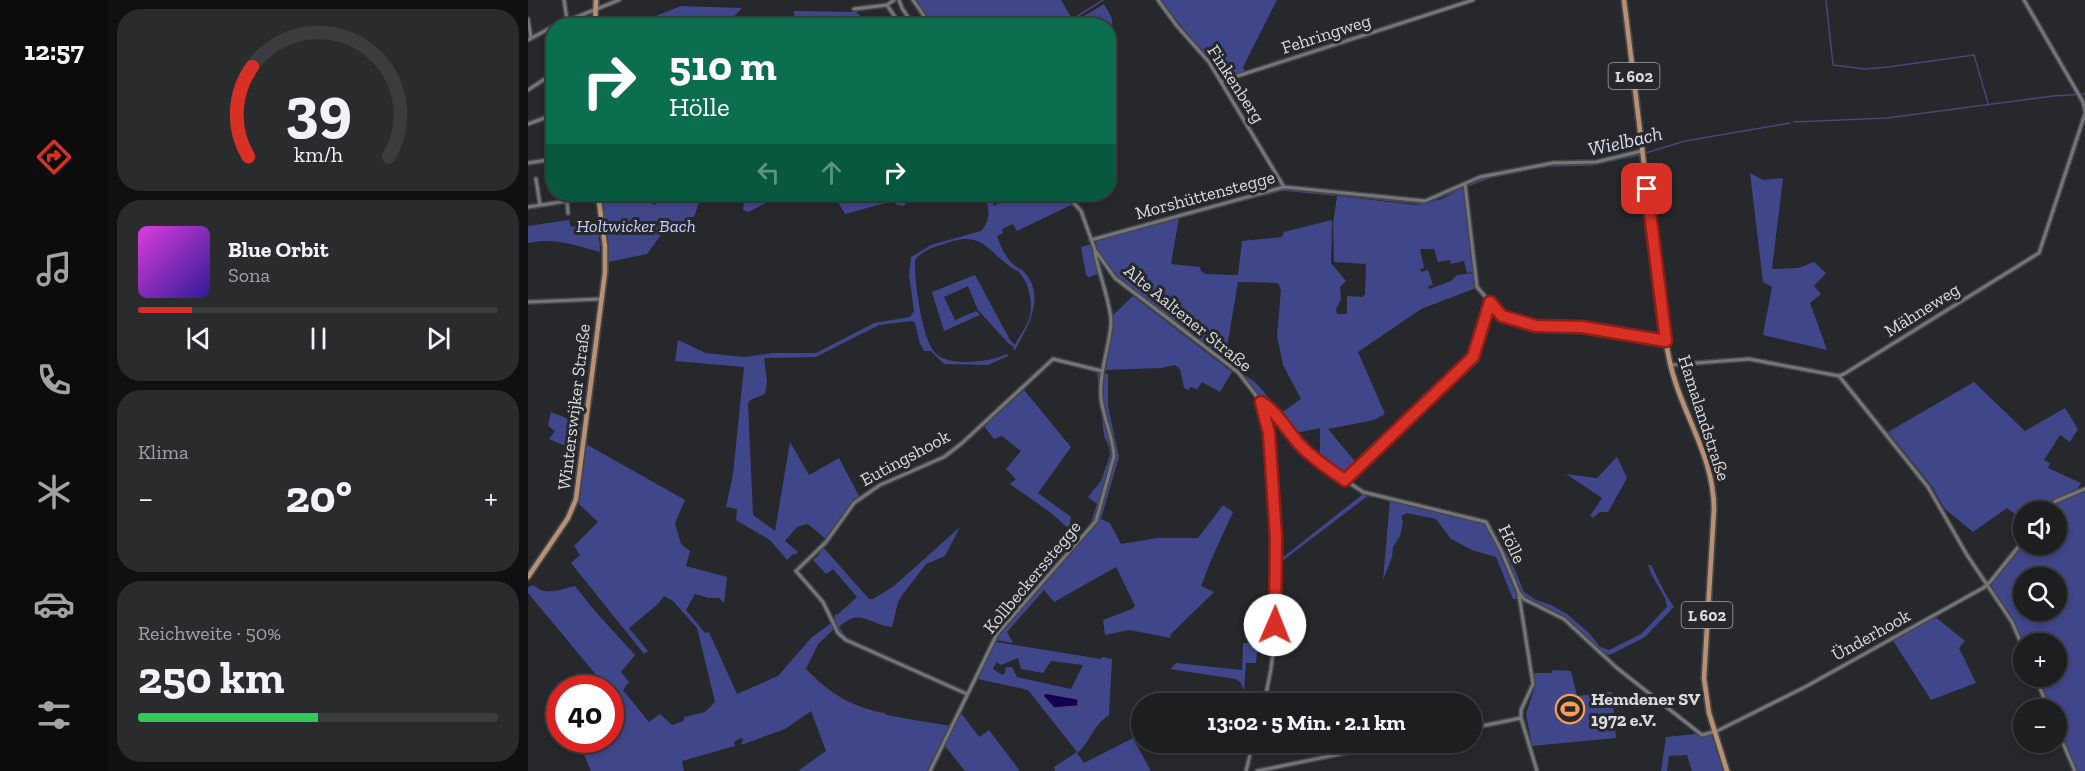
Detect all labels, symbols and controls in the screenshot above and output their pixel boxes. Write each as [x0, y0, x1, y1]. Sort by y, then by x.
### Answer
street label: Fehringweg [1278, 9, 1374, 59]
text: 12:57 [24, 35, 84, 67]
text: 510 m [669, 40, 777, 91]
street label: Finkenberg [1203, 41, 1269, 127]
icon: right [570, 42, 648, 120]
road number: L 602 [1608, 63, 1660, 89]
text: 39 [285, 72, 351, 147]
text: Hölle [669, 91, 730, 123]
water label: Wielbach [1585, 121, 1665, 161]
icon: directions [33, 136, 75, 178]
text: km/h [294, 142, 342, 167]
icon: left [752, 156, 785, 189]
icon: ahead [815, 156, 848, 189]
icon: right [878, 156, 911, 189]
pin [1621, 163, 1672, 214]
street label: Morshüttenstegge [1133, 166, 1277, 224]
icon: arrive [1630, 172, 1663, 205]
park label: Holtwicker Bach [576, 215, 696, 237]
text: Blue Orbit [228, 236, 328, 263]
icon: music [33, 248, 75, 290]
street label: Alte Aaltener Straße [1120, 260, 1256, 376]
text: Sona [228, 263, 270, 287]
street label: Mähneweg [1880, 278, 1964, 342]
icon: previous [182, 322, 215, 355]
icon: pause [302, 322, 335, 355]
icon: next [422, 322, 455, 355]
street label: Winterswijker Straße [553, 323, 595, 491]
street label: Hamalandstraße [1673, 352, 1735, 484]
icon: phone [33, 359, 75, 401]
street label: Eutingshook [856, 425, 954, 491]
text: Klima [138, 440, 189, 464]
text: 20° [286, 470, 352, 524]
icon: climate [33, 471, 75, 513]
text: − [138, 478, 153, 517]
text: + [484, 478, 498, 517]
map controls [2013, 501, 2067, 753]
button: sound [2013, 501, 2067, 555]
street label: Kollbeckersstegge [978, 516, 1086, 638]
street label: Hölle [1493, 521, 1531, 567]
button: search [2013, 567, 2067, 621]
icon: car [33, 583, 75, 625]
position arrow [1243, 593, 1307, 657]
road number: L 602 [1682, 602, 1732, 628]
street label: Ünderhook [1828, 604, 1915, 666]
text: Reichweite · 50% [138, 621, 281, 645]
button: + [2013, 633, 2067, 687]
text: 250 km [138, 651, 284, 705]
speed limit sign: 40 [546, 675, 624, 753]
place label: Hemdener SV 1972 e.V. [1591, 688, 1701, 731]
sports icon: Hemdener SV 1972 e.V. [1554, 693, 1586, 725]
icon: filters [33, 694, 75, 736]
button: − [2013, 699, 2067, 753]
text: 13:02 · 5 Min. · 2.1 km [1207, 709, 1406, 736]

